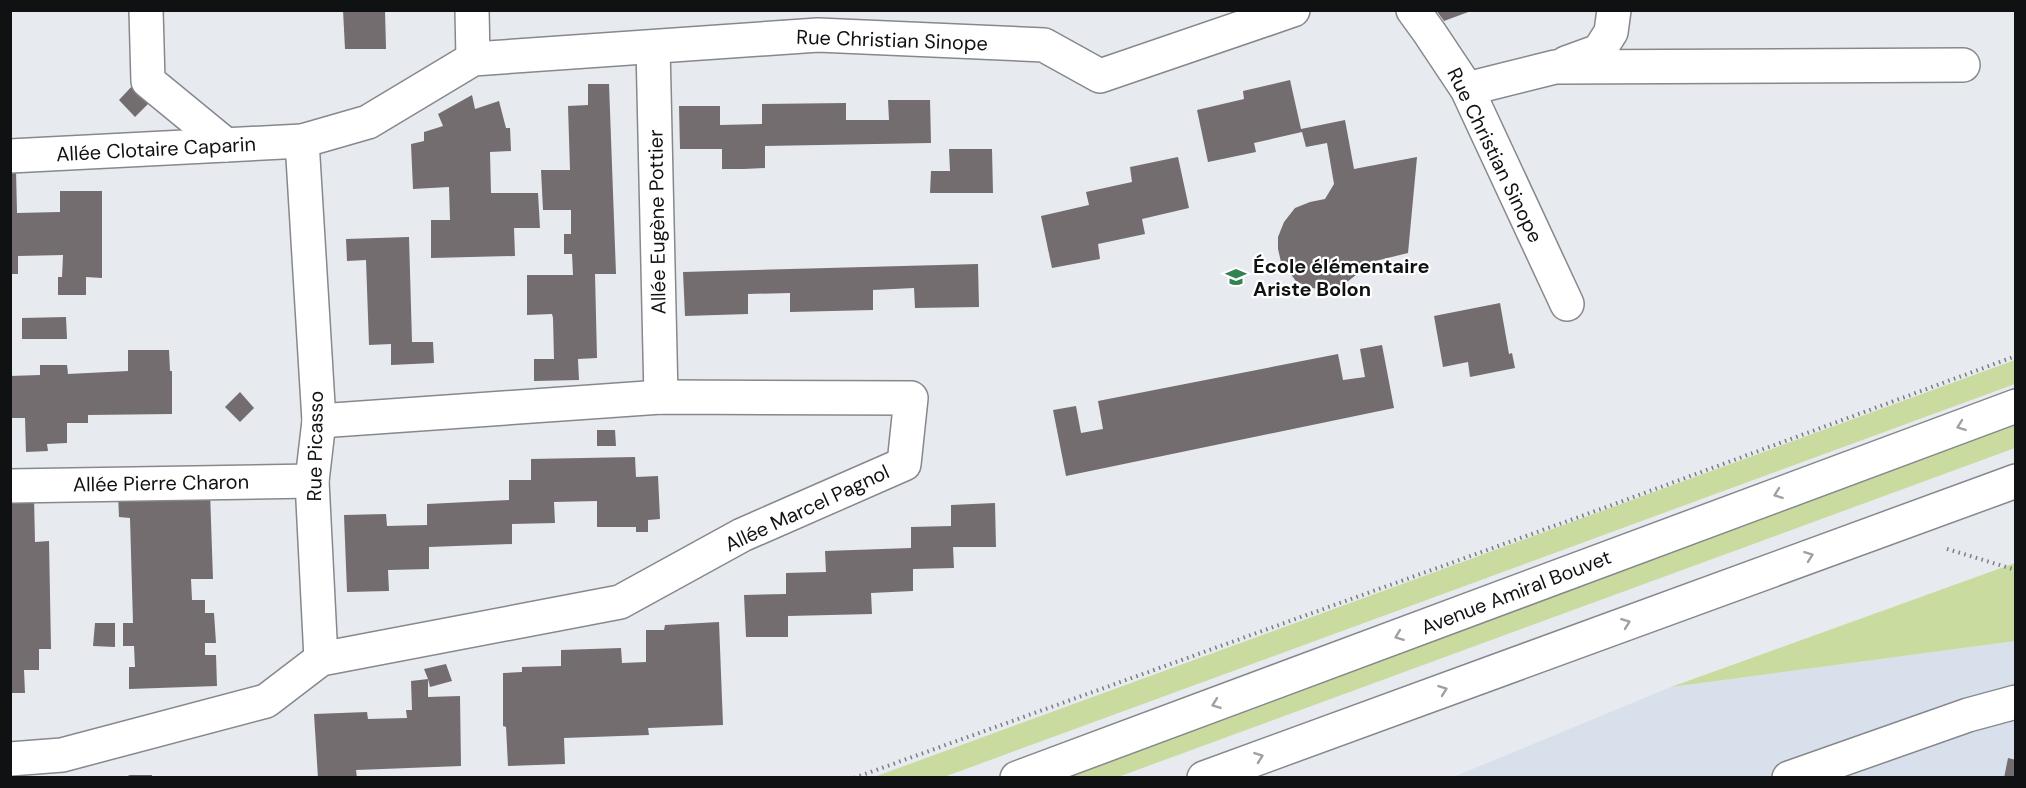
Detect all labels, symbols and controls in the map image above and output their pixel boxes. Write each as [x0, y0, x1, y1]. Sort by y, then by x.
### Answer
street label: Rue Christian Sinope [796, 24, 988, 56]
street label: Rue Christian Sinope [1441, 63, 1549, 247]
street label: Allée Eugène Pottier [642, 129, 672, 315]
street label: Allée Clotaire Caparin [55, 131, 257, 167]
place label: École élémentaire Ariste Bolon [1253, 253, 1430, 302]
school or university icon: École élémentaire Ariste Bolon [1224, 265, 1248, 289]
street label: Rue Picasso [301, 390, 329, 502]
one-way arrow [1956, 419, 1967, 432]
street label: Allée Marcel Pagnol [721, 458, 893, 558]
street label: Allée Pierre Charon [73, 468, 249, 498]
one-way arrow [1773, 487, 1784, 500]
street label: Avenue Amiral Bouvet [1417, 544, 1615, 640]
one-way arrow [1803, 551, 1814, 564]
one-way arrow [1620, 618, 1631, 631]
one-way arrow [1394, 629, 1404, 642]
one-way arrow [1437, 685, 1447, 698]
one-way arrow [1211, 697, 1222, 710]
one-way arrow [1254, 752, 1264, 765]

